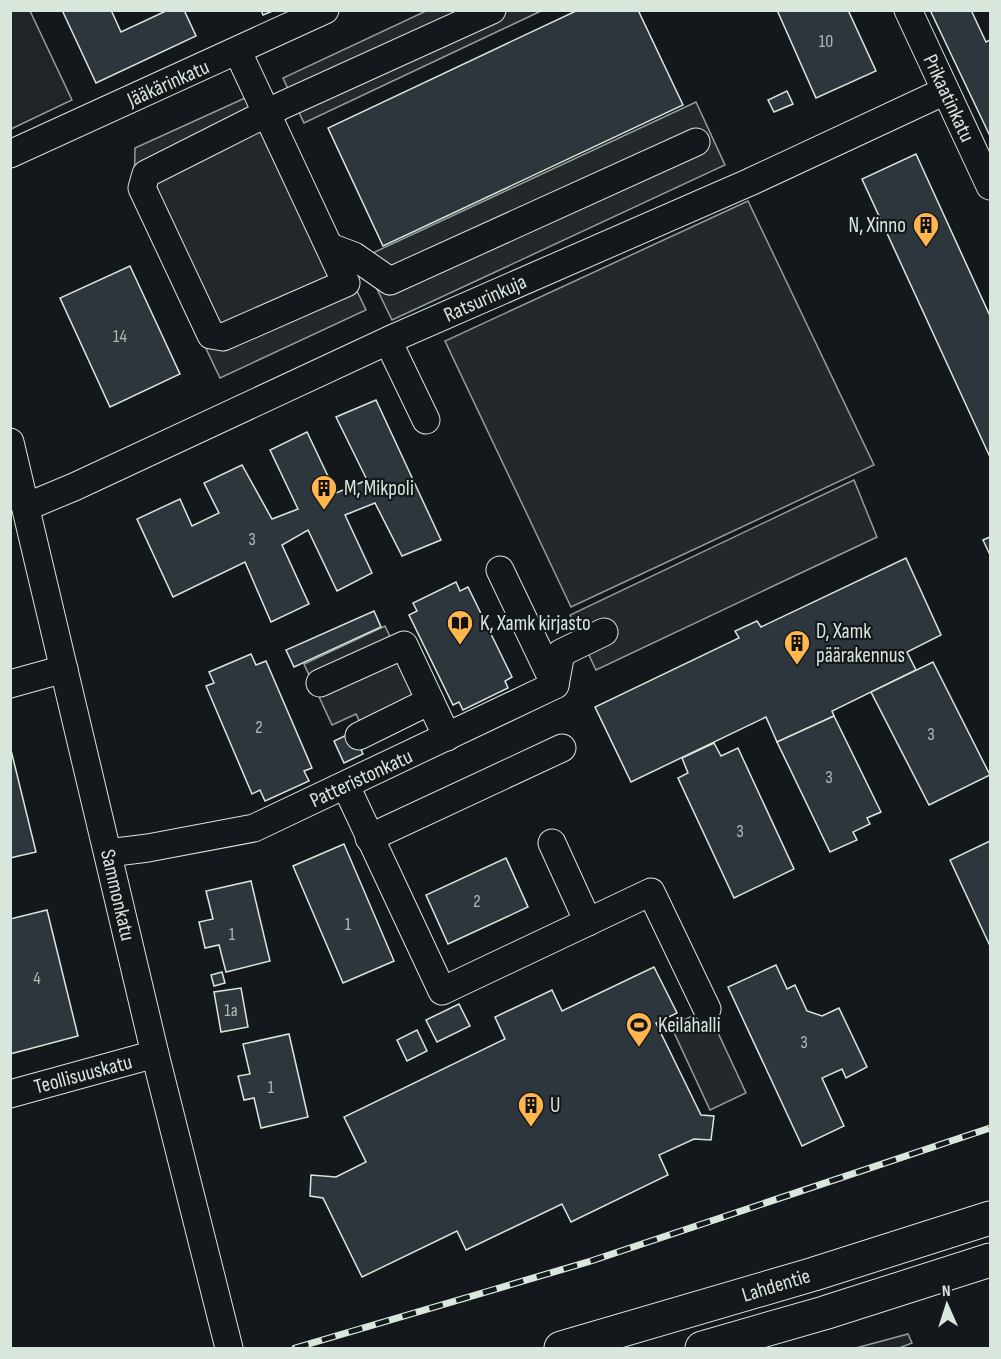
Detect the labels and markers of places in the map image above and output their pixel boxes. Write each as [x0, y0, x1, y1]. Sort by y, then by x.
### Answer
building icon: N, Xinno [911, 210, 941, 248]
place label: N, Xinno [848, 213, 906, 238]
building icon: M, Mikpoli [309, 473, 339, 511]
place label: M, Mikpoli [344, 476, 414, 501]
library icon: K, Xamk kirjasto [445, 608, 475, 646]
place label: K, Xamk kirjasto [480, 611, 591, 636]
place label: D, Xamk päärakennus [816, 619, 905, 668]
building icon: D, Xamk päärakennus [782, 628, 812, 666]
sports icon: Keilahalli [624, 1010, 654, 1048]
place label: Keilahalli [658, 1013, 721, 1038]
building icon: U [516, 1090, 546, 1128]
place label: U [550, 1093, 560, 1118]

